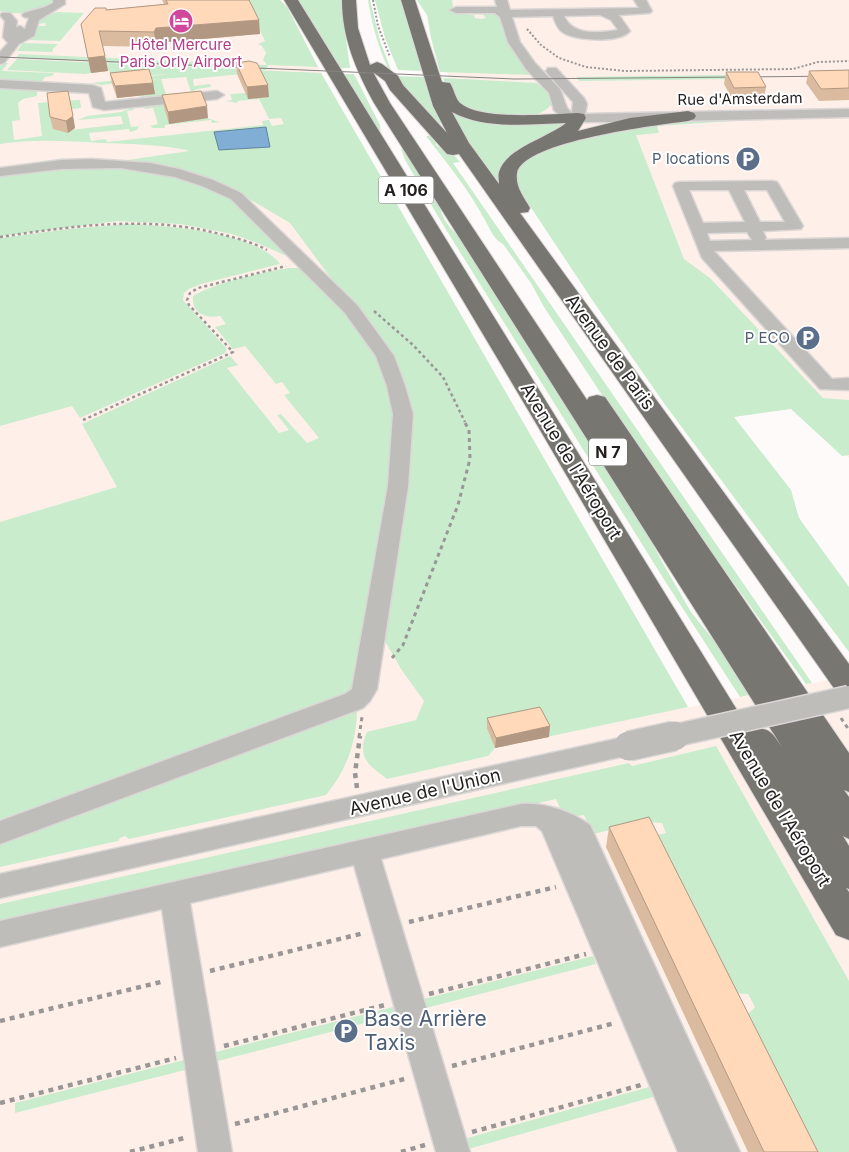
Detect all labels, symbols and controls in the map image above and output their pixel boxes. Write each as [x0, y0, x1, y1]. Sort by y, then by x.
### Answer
hotel icon: Hôtel Mercure Paris Orly Airport [168, 8, 194, 34]
place label: Hôtel Mercure Paris Orly Airport [120, 35, 242, 71]
street label: Rue d'Amsterdam [677, 88, 803, 109]
parking icon: P locations [735, 146, 761, 172]
place label: P locations [652, 149, 730, 168]
road number: A 106 [378, 176, 434, 204]
street label: Avenue de Paris [562, 290, 659, 413]
parking icon: P ECO [795, 325, 821, 351]
place label: P ECO [745, 328, 790, 347]
street label: Avenue de l'Aéroport [517, 379, 626, 543]
road number: N 7 [589, 438, 627, 466]
street label: Avenue de l'Aéroport [726, 726, 835, 890]
street label: Avenue de l'Union [347, 764, 502, 819]
place label: Base Arrière Taxis [364, 1006, 487, 1055]
parking icon: Base Arrière Taxis [333, 1018, 359, 1044]

